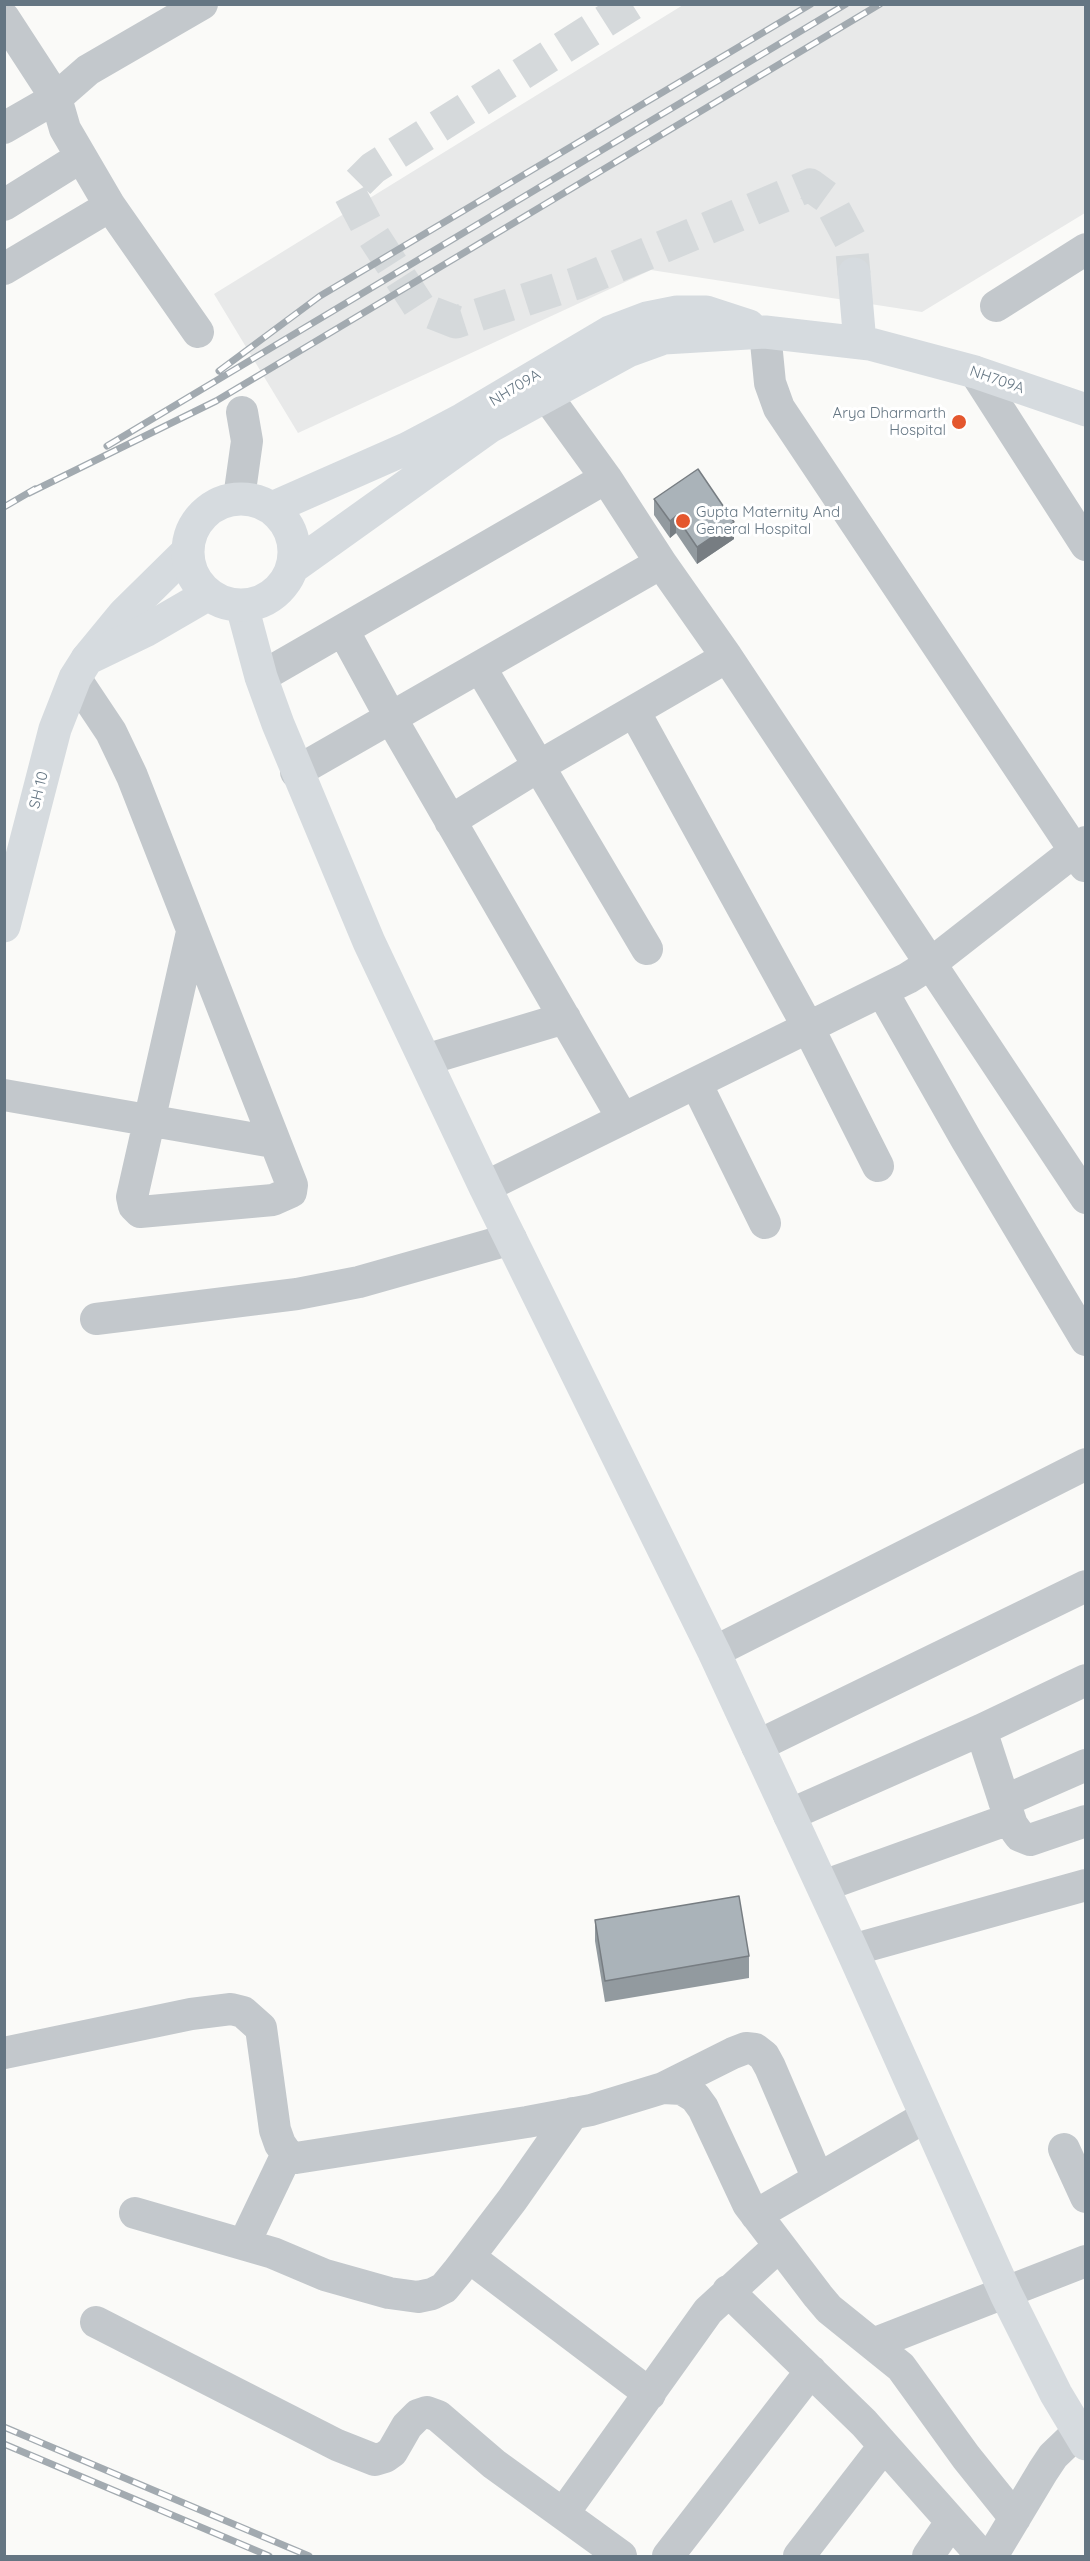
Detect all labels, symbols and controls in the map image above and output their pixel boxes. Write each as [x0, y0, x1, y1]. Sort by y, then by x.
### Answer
street label: NH709A [967, 362, 1027, 398]
street label: NH709A [486, 366, 544, 410]
place label: Arya Dharmarth Hospital [832, 404, 946, 439]
marker: Arya Dharmarth Hospital [950, 413, 968, 431]
place label: Gupta Maternity And General Hospital [696, 503, 840, 538]
marker: Gupta Maternity And General Hospital [674, 512, 692, 530]
street label: SH 10 [26, 769, 52, 811]

